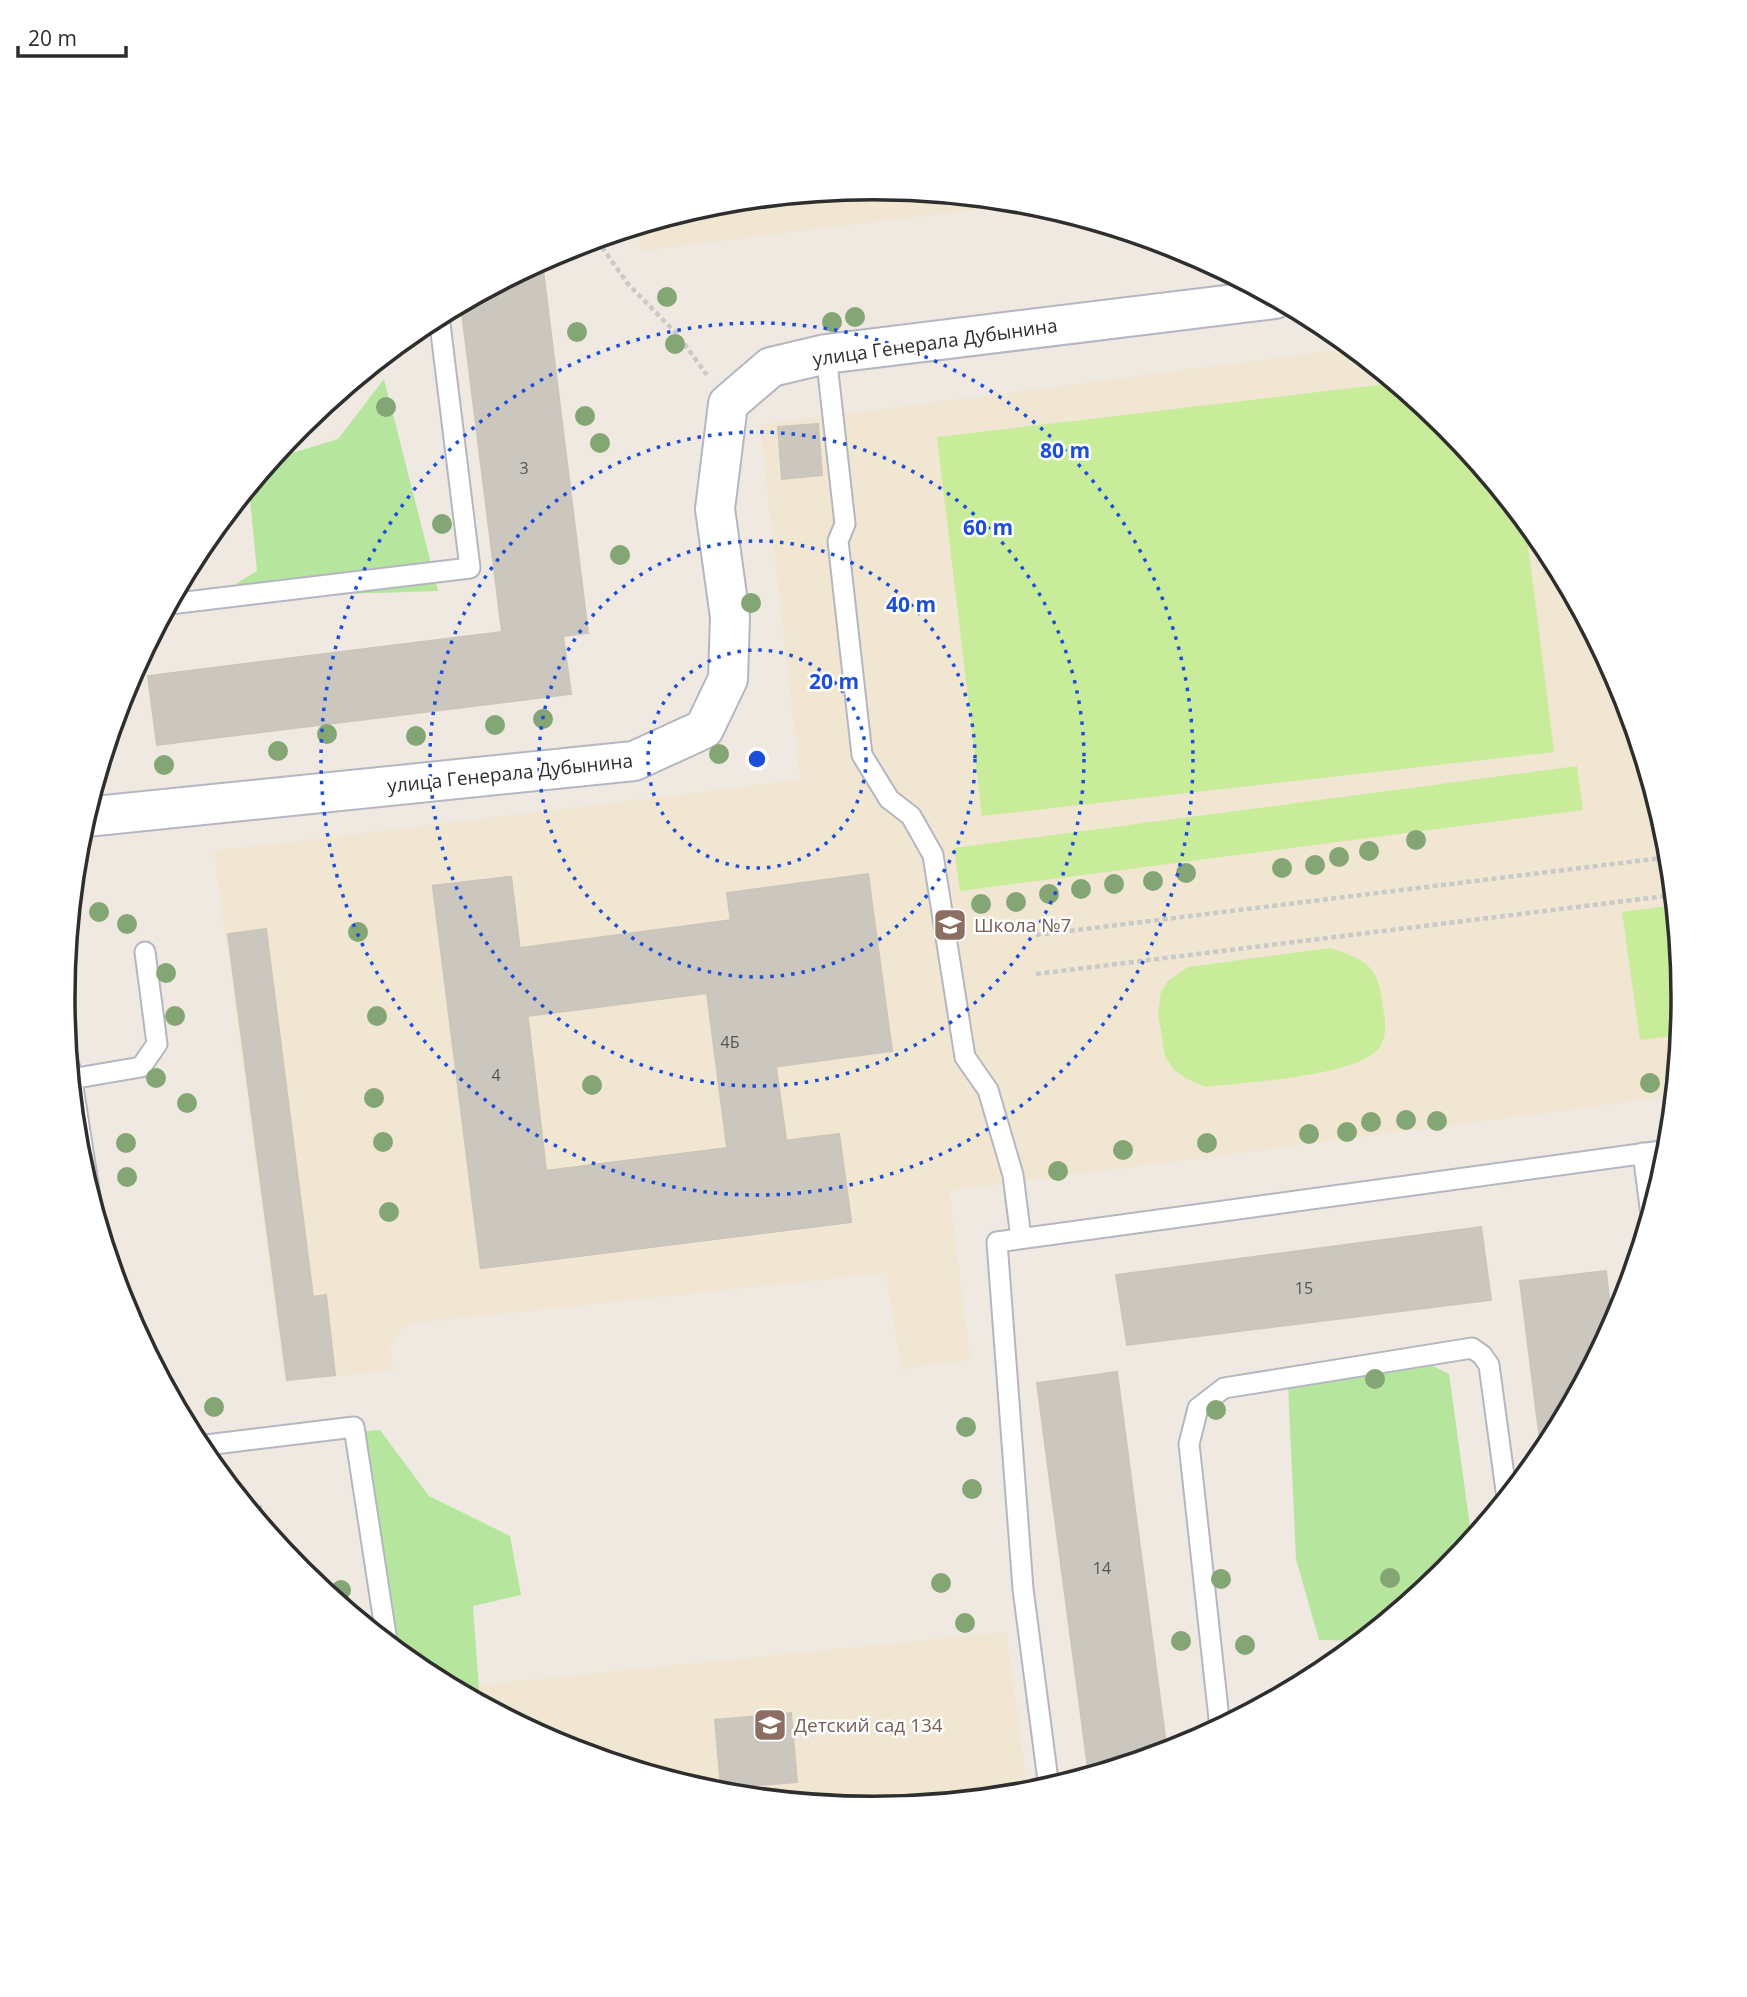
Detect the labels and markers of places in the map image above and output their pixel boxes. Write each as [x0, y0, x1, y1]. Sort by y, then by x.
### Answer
centre of rings [745, 747, 769, 771]
school or university icon: Школа №7 [931, 906, 969, 944]
place label: Школа №7 [974, 912, 1071, 938]
school or university icon: Детский сад 134 [751, 1706, 789, 1744]
place label: Детский сад 134 [794, 1712, 943, 1738]

